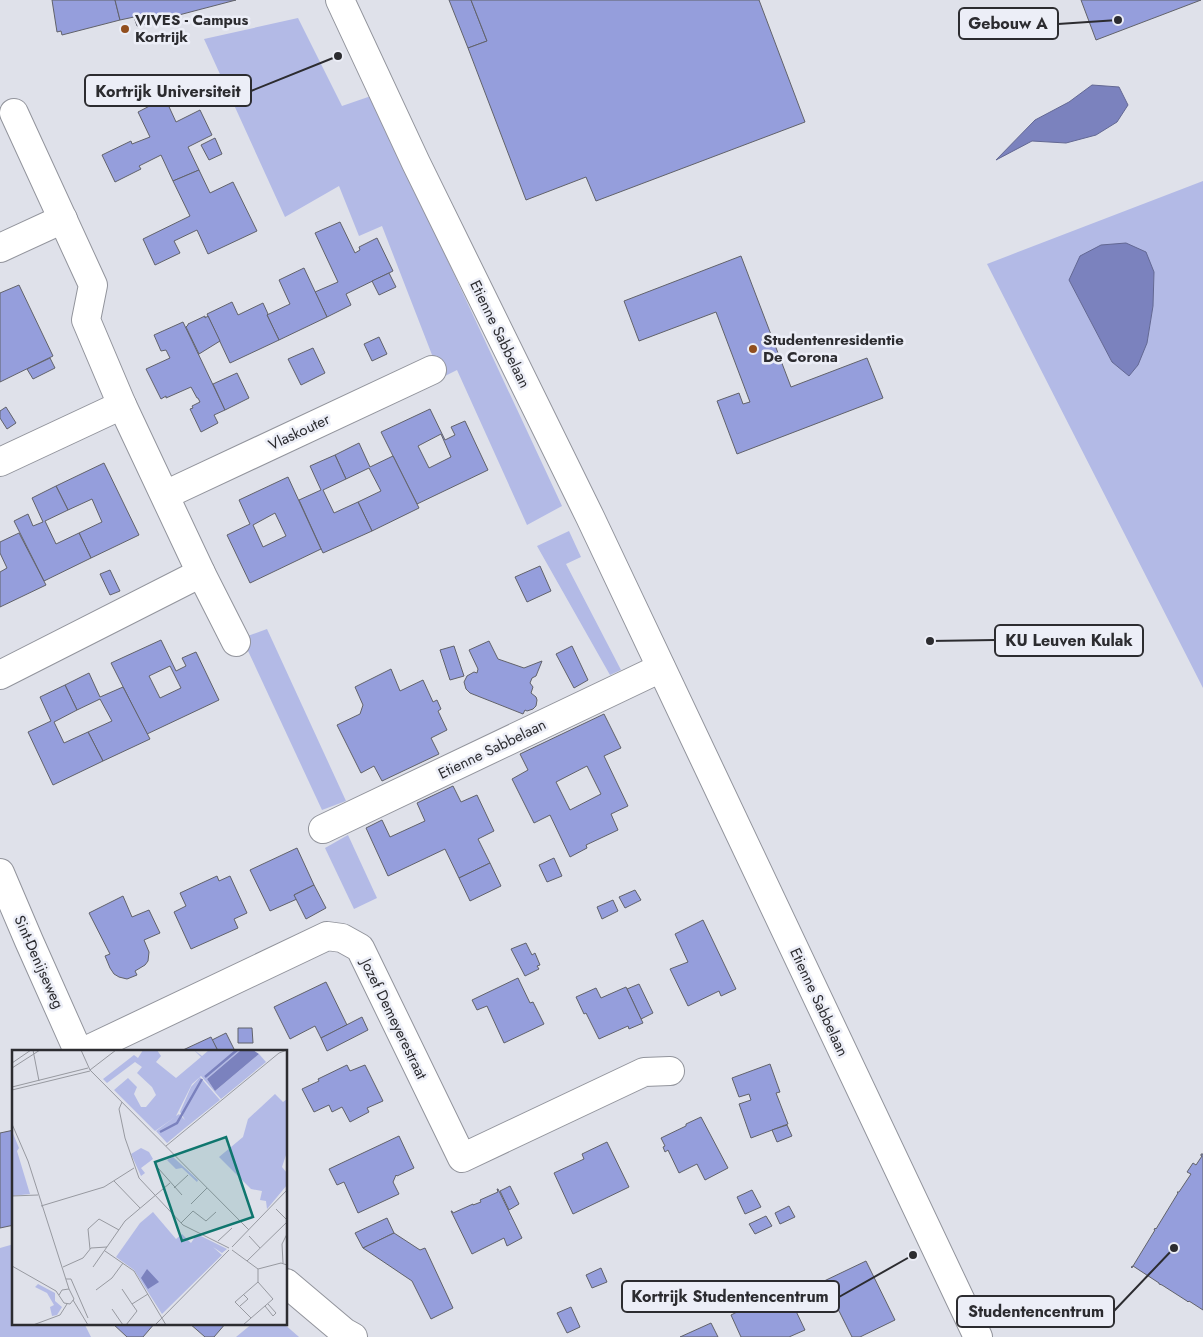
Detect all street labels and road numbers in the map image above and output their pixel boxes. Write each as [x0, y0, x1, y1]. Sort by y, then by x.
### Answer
street label: Etienne Sabbelaan [464, 276, 536, 392]
street label: Vlaskouter [265, 408, 334, 456]
street label: Etienne Sabbelaan [434, 713, 550, 785]
street label: Sint-Denijseweg [9, 912, 69, 1012]
street label: Etienne Sabbelaan [784, 944, 854, 1060]
street label: Jozef Demeyerestraat [354, 953, 433, 1083]

